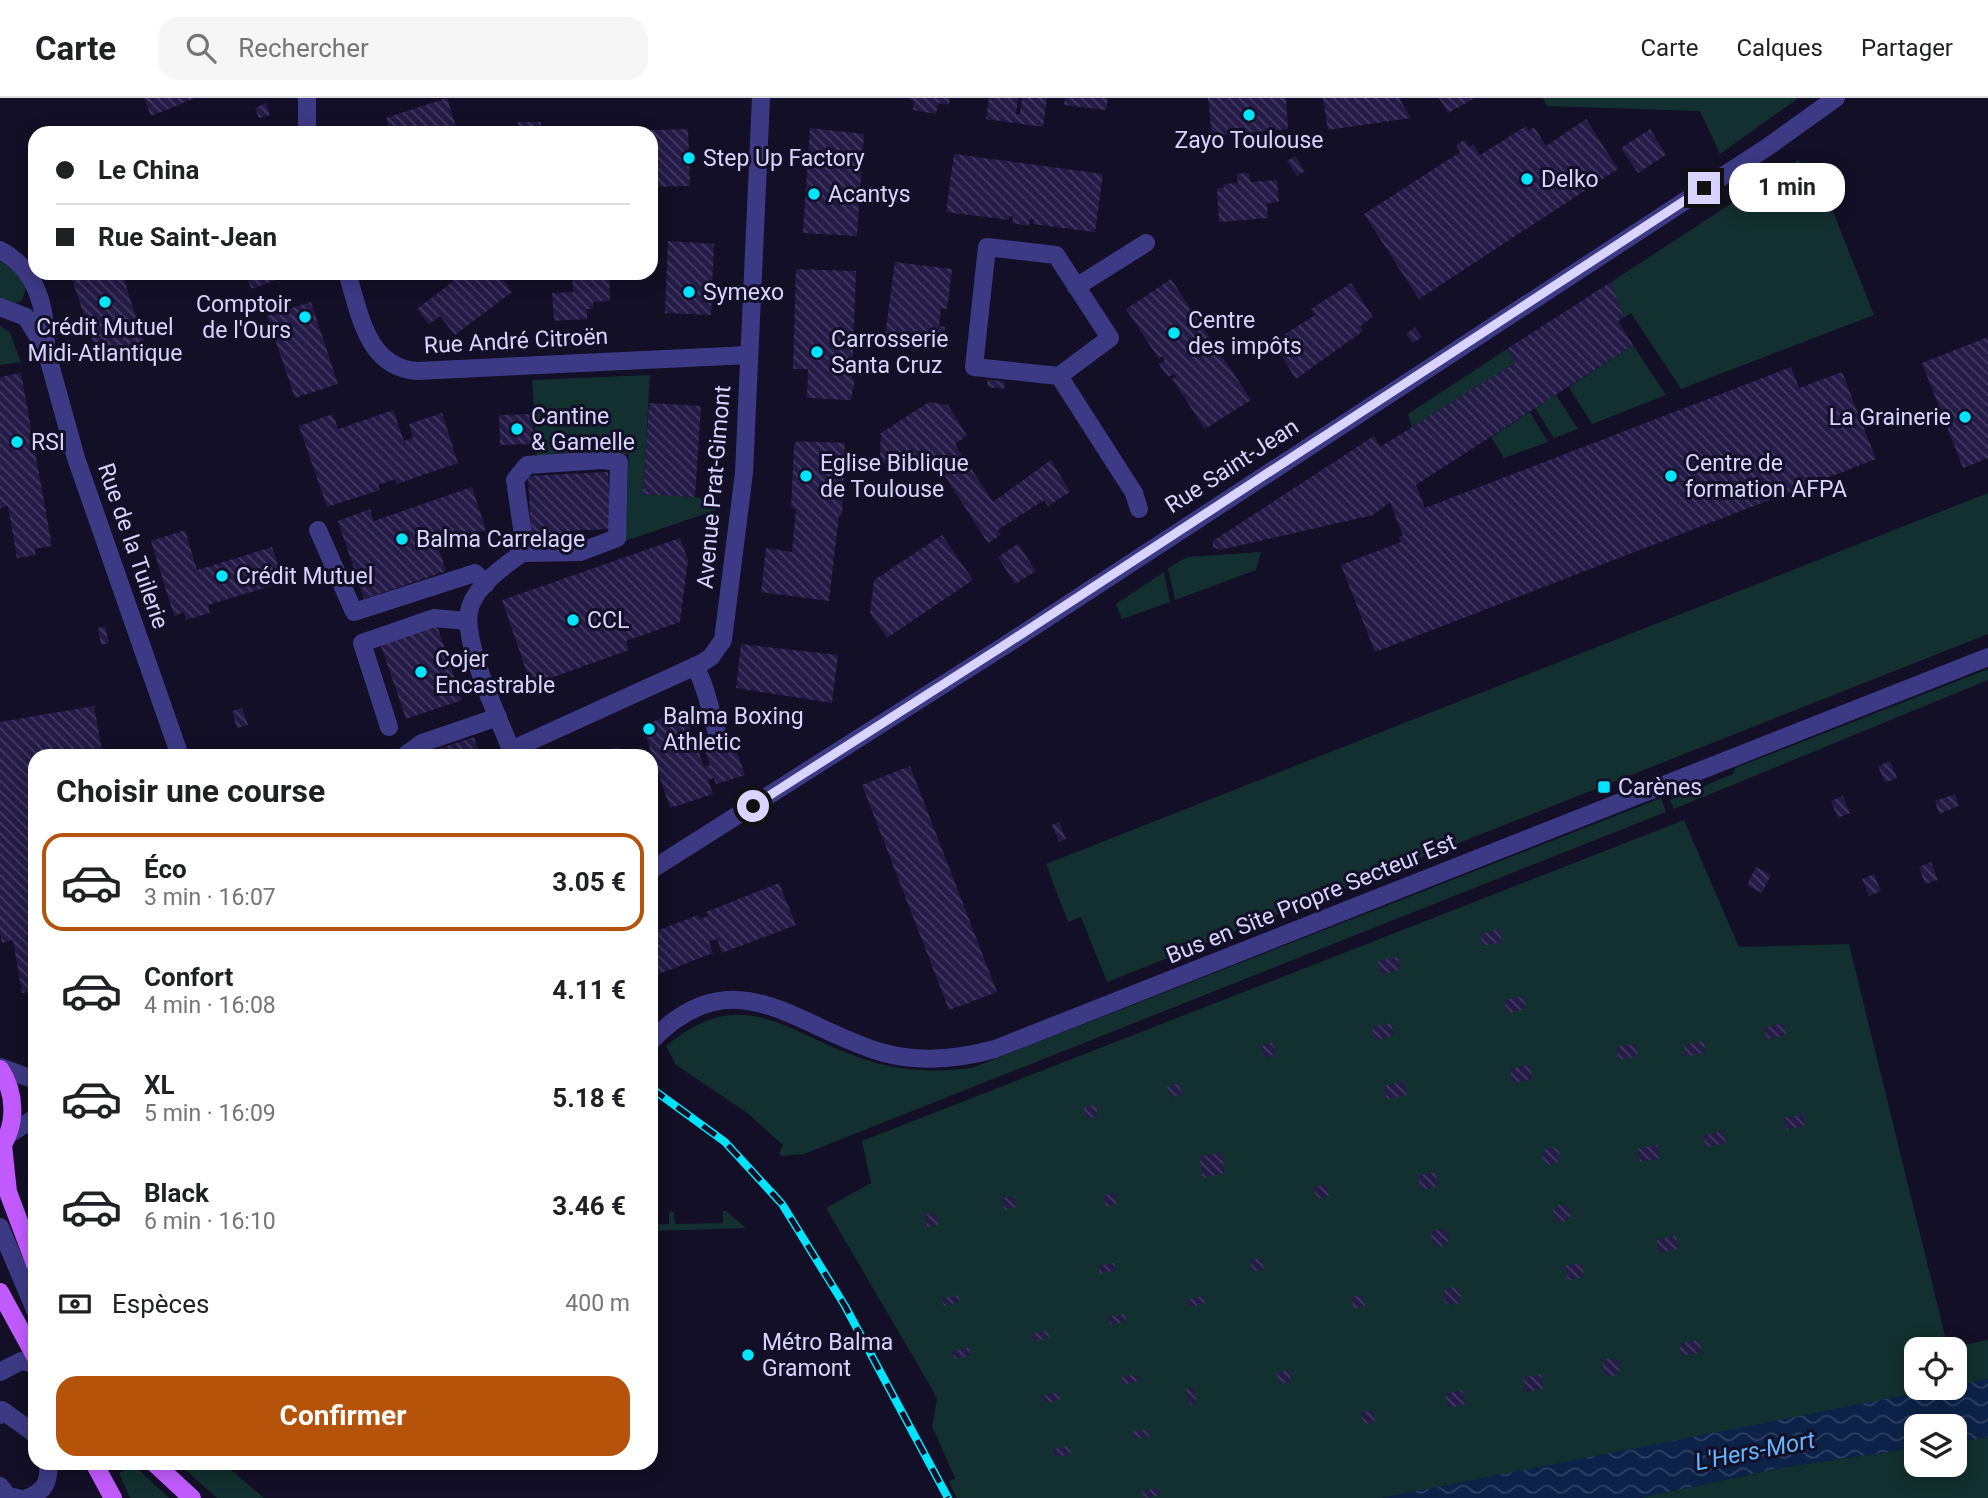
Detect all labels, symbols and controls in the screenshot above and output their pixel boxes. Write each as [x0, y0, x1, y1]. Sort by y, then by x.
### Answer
search box [158, 17, 648, 80]
text: Carte [35, 29, 116, 68]
icon: search [182, 29, 220, 67]
text: Rechercher [238, 33, 369, 63]
text: Carte [1640, 34, 1698, 62]
text: Calques [1736, 34, 1823, 62]
text: Partager [1861, 34, 1953, 62]
marker: Zayo Toulouse [1241, 107, 1257, 123]
place label: Zayo Toulouse [1174, 127, 1324, 154]
place label: Step Up Factory [703, 145, 865, 172]
marker: Step Up Factory [681, 150, 697, 166]
text: Le China [98, 155, 200, 185]
callout: 1 min [1728, 164, 1844, 212]
place label: Delko [1541, 166, 1599, 193]
marker: Delko [1519, 171, 1535, 187]
route end [1688, 172, 1720, 204]
text: 1 min [1758, 174, 1816, 201]
place label: Acantys [828, 181, 911, 208]
marker: Acantys [806, 186, 822, 202]
text: Rue Saint-Jean [98, 222, 277, 252]
place label: Symexo [703, 279, 784, 306]
marker: Symexo [681, 284, 697, 300]
place label: Comptoir de l'Ours [196, 291, 291, 344]
marker: Crédit Mutuel Midi-Atlantique [97, 294, 113, 310]
place label: Centre des impôts [1188, 307, 1302, 360]
marker: Comptoir de l'Ours [297, 309, 313, 325]
place label: Crédit Mutuel Midi-Atlantique [28, 314, 182, 367]
street label: Rue André Citroën [423, 323, 609, 359]
marker: Centre des impôts [1166, 325, 1182, 341]
place label: Carrosserie Santa Cruz [831, 326, 948, 379]
marker: Carrosserie Santa Cruz [809, 344, 825, 360]
street label: Avenue Prat-Gimont [692, 384, 736, 590]
place label: Cantine & Gamelle [531, 403, 635, 456]
place label: La Grainerie [1829, 404, 1951, 431]
marker: La Grainerie [1957, 409, 1973, 425]
street label: Rue Saint-Jean [1160, 413, 1304, 519]
marker: Cantine & Gamelle [509, 421, 525, 437]
place label: RSI [31, 429, 65, 456]
marker: RSI [9, 434, 25, 450]
place label: Eglise Biblique de Toulouse [820, 450, 969, 503]
place label: Centre de formation AFPA [1685, 450, 1847, 503]
street label: Rue de la Tuilerie [92, 460, 174, 632]
marker: Eglise Biblique de Toulouse [798, 468, 814, 484]
marker: Centre de formation AFPA [1663, 468, 1679, 484]
place label: Balma Carrelage [416, 526, 585, 553]
marker: Balma Carrelage [394, 531, 410, 547]
place label: Crédit Mutuel [236, 563, 373, 590]
marker: Crédit Mutuel [214, 568, 230, 584]
place label: CCL [587, 607, 629, 634]
marker: CCL [565, 612, 581, 628]
place label: Cojer Encastrable [435, 646, 555, 699]
marker: Cojer Encastrable [413, 664, 429, 680]
place label: Balma Boxing Athletic [663, 703, 804, 756]
marker: Balma Boxing Athletic [641, 721, 657, 737]
text: Choisir une course [56, 772, 325, 810]
place label: Carènes [1618, 774, 1702, 801]
marker: Carènes [1596, 779, 1612, 795]
route start [737, 790, 769, 822]
street label: Bus en Site Propre Secteur Est [1162, 828, 1460, 970]
icon: car [60, 851, 123, 914]
text: Éco [144, 854, 187, 884]
text: 3.05 € [552, 867, 626, 897]
text: 3 min · 16:07 [144, 884, 276, 911]
icon: car [60, 959, 123, 1022]
text: Confort [144, 962, 233, 992]
text: 4.11 € [552, 975, 626, 1005]
text: 4 min · 16:08 [144, 992, 276, 1019]
icon: car [60, 1067, 123, 1130]
text: XL [144, 1070, 175, 1100]
text: 5.18 € [552, 1083, 626, 1113]
text: 5 min · 16:09 [144, 1100, 276, 1127]
icon: car [60, 1175, 123, 1238]
text: Black [144, 1178, 209, 1208]
text: 3.46 € [552, 1191, 626, 1221]
text: 6 min · 16:10 [144, 1208, 276, 1235]
icon: cash [56, 1285, 94, 1323]
text: Espèces [112, 1289, 209, 1319]
text: 400 m [565, 1290, 630, 1317]
place label: Métro Balma Gramont [762, 1329, 893, 1382]
map controls [1904, 1337, 1967, 1477]
button: locate [1904, 1337, 1967, 1400]
marker: Métro Balma Gramont [740, 1347, 756, 1363]
button: Confirmer [56, 1376, 630, 1456]
button: layers [1904, 1414, 1967, 1477]
water label: L'Hers-Mort [1693, 1426, 1818, 1476]

